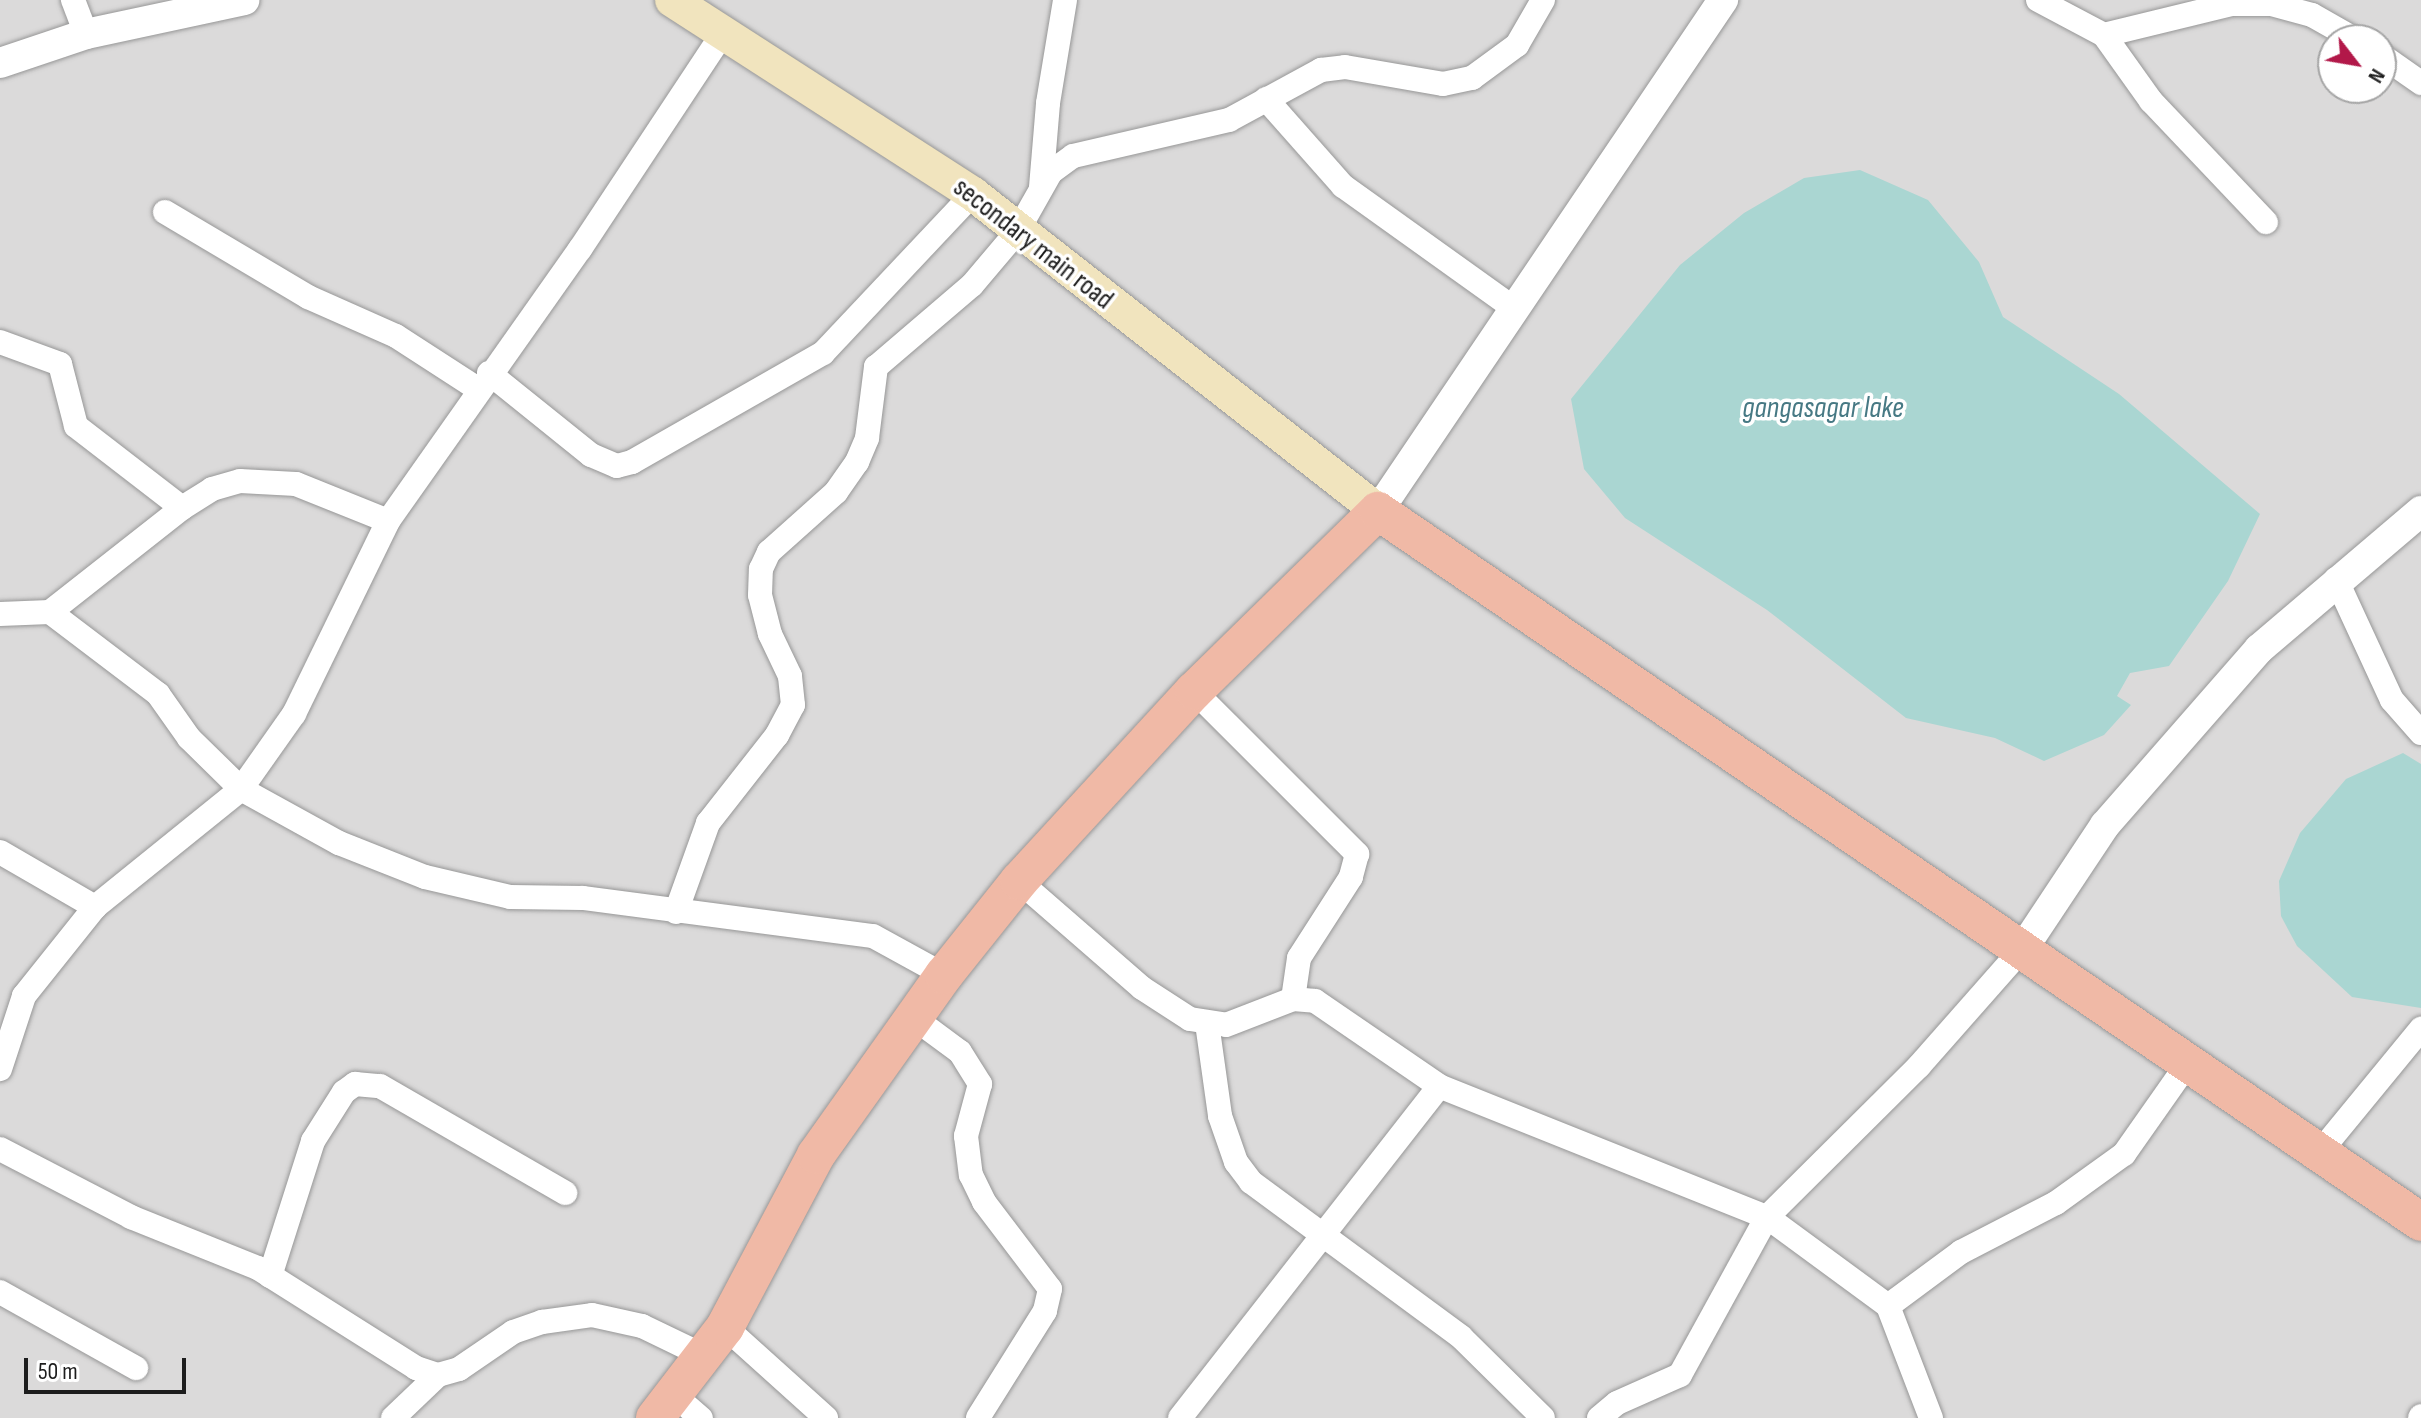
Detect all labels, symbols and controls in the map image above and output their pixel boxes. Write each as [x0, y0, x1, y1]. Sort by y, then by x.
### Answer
north arrow [2317, 24, 2397, 104]
text: N [2362, 64, 2391, 88]
street label: secondary main road [946, 171, 1120, 317]
water label: gangasagar lake [1742, 390, 1904, 426]
scale bar [28, 1342, 190, 1392]
text: 50 m [38, 1357, 78, 1386]

